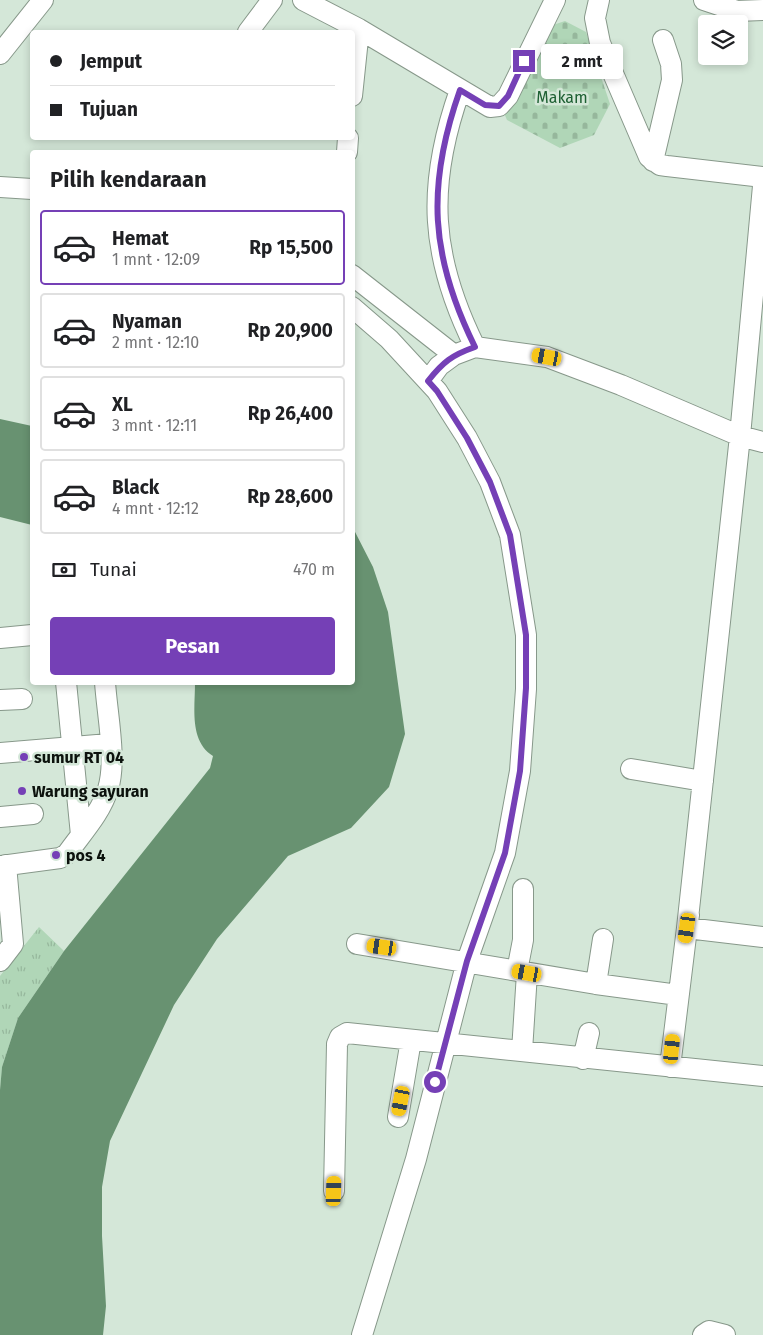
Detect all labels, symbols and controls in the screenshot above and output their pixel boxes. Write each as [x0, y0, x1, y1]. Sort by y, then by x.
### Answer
map controls [698, 15, 748, 65]
button: layers [698, 15, 748, 65]
callout: 2 mnt [542, 44, 624, 78]
text: Jemput [80, 50, 142, 73]
route end [513, 50, 535, 72]
text: 2 mnt [562, 52, 603, 71]
park label: Makam [536, 88, 588, 107]
text: Tujuan [80, 98, 138, 121]
text: Pilih kendaraan [50, 166, 207, 193]
icon: car [52, 225, 97, 270]
text: Hemat [112, 227, 169, 250]
text: Rp 15,500 [249, 236, 333, 259]
text: 1 mnt · 12:09 [112, 250, 200, 269]
icon: car [52, 308, 97, 353]
text: Nyaman [112, 310, 182, 333]
text: Rp 20,900 [247, 319, 333, 342]
text: 2 mnt · 12:10 [112, 333, 199, 352]
car [530, 347, 563, 367]
icon: car [52, 391, 97, 436]
text: XL [112, 393, 133, 416]
text: Rp 26,400 [248, 402, 333, 425]
text: 3 mnt · 12:11 [112, 416, 197, 435]
icon: car [52, 474, 97, 519]
text: Black [112, 476, 159, 499]
text: Rp 28,600 [247, 485, 333, 508]
text: 4 mnt · 12:12 [112, 499, 199, 518]
icon: cash [50, 556, 78, 584]
text: Tunai [90, 558, 137, 581]
text: 470 m [293, 560, 335, 579]
button: Pesan [50, 617, 335, 675]
place label: sumur RT 04 [34, 748, 124, 767]
marker: sumur RT 04 [18, 751, 30, 763]
place label: Warung sayuran [32, 782, 149, 801]
marker: Warung sayuran [16, 785, 28, 797]
place label: pos 4 [66, 846, 105, 865]
marker: pos 4 [50, 849, 62, 861]
car [677, 912, 696, 944]
car [366, 937, 397, 957]
car [510, 963, 543, 983]
car [662, 1033, 681, 1065]
route start [424, 1071, 446, 1093]
car [390, 1085, 411, 1117]
car [325, 1176, 342, 1206]

